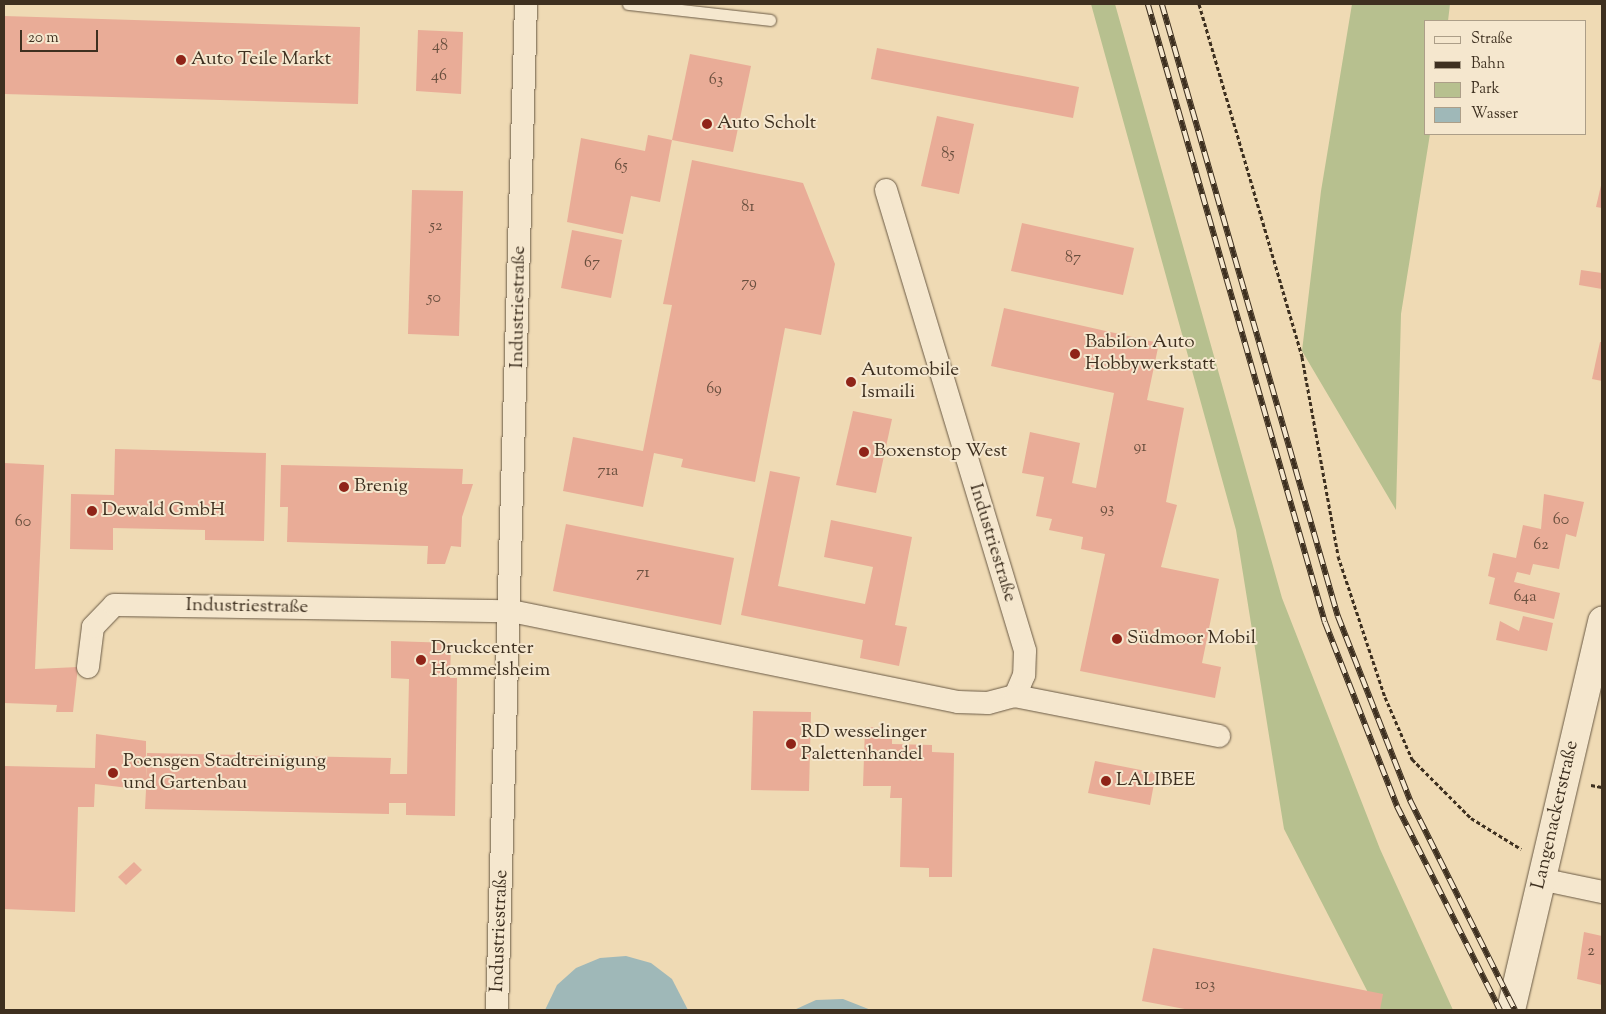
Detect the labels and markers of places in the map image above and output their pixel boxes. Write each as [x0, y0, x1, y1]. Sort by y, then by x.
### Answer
place label: Auto Teile Markt [191, 49, 331, 71]
marker: Auto Teile Markt [175, 54, 187, 66]
place label: Auto Scholt [717, 113, 816, 135]
marker: Auto Scholt [701, 118, 713, 130]
place label: Babilon Auto Hobbywerkstatt [1085, 332, 1215, 376]
marker: Babilon Auto Hobbywerkstatt [1069, 348, 1081, 360]
place label: Automobile Ismaili [861, 360, 959, 404]
marker: Automobile Ismaili [845, 376, 857, 388]
place label: Boxenstop West [874, 441, 1007, 463]
marker: Boxenstop West [858, 446, 870, 458]
place label: Brenig [354, 476, 408, 498]
marker: Brenig [338, 481, 350, 493]
place label: Dewald GmbH [102, 500, 225, 522]
marker: Dewald GmbH [86, 505, 98, 517]
place label: Südmoor Mobil [1127, 628, 1256, 650]
marker: Südmoor Mobil [1111, 633, 1123, 645]
place label: Druckcenter Hommelsheim [431, 638, 550, 682]
marker: Druckcenter Hommelsheim [415, 654, 427, 666]
place label: RD wesselinger Palettenhandel [801, 722, 927, 766]
marker: RD wesselinger Palettenhandel [785, 738, 797, 750]
place label: Poensgen Stadtreinigung und Gartenbau [123, 751, 326, 795]
marker: Poensgen Stadtreinigung und Gartenbau [107, 767, 119, 779]
place label: LALIBEE [1116, 770, 1195, 792]
marker: LALIBEE [1100, 775, 1112, 787]

